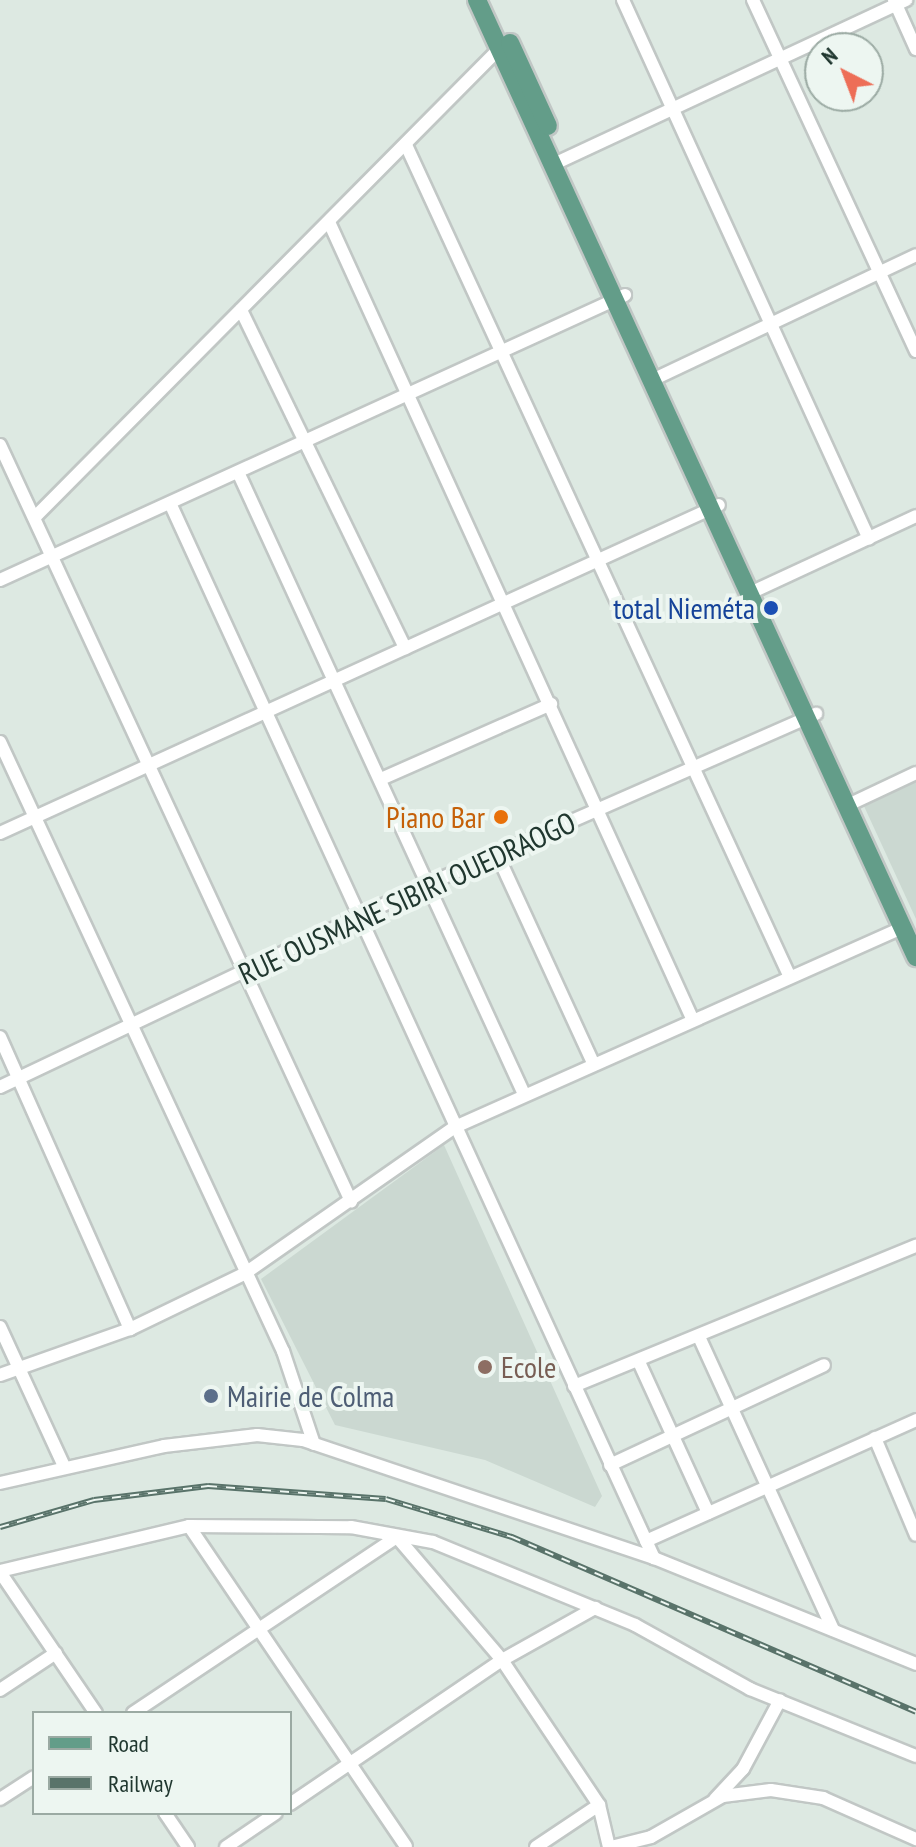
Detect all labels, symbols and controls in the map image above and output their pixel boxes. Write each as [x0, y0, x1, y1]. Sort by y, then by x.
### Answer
north arrow [804, 32, 884, 112]
text: N [815, 41, 843, 70]
place label: total Nieméta [613, 590, 755, 626]
marker: total Nieméta [762, 599, 780, 617]
place label: Piano Bar [386, 799, 485, 835]
street label: RUE OUSMANE SIBIRI OUEDRAOGO [233, 804, 581, 992]
marker: Piano Bar [492, 808, 510, 826]
place label: Ecole [501, 1349, 556, 1385]
marker: Ecole [476, 1358, 494, 1376]
place label: Mairie de Colma [227, 1378, 394, 1414]
marker: Mairie de Colma [202, 1387, 220, 1405]
legend [32, 1711, 292, 1815]
text: Road [108, 1728, 149, 1759]
text: Railway [108, 1768, 173, 1799]

